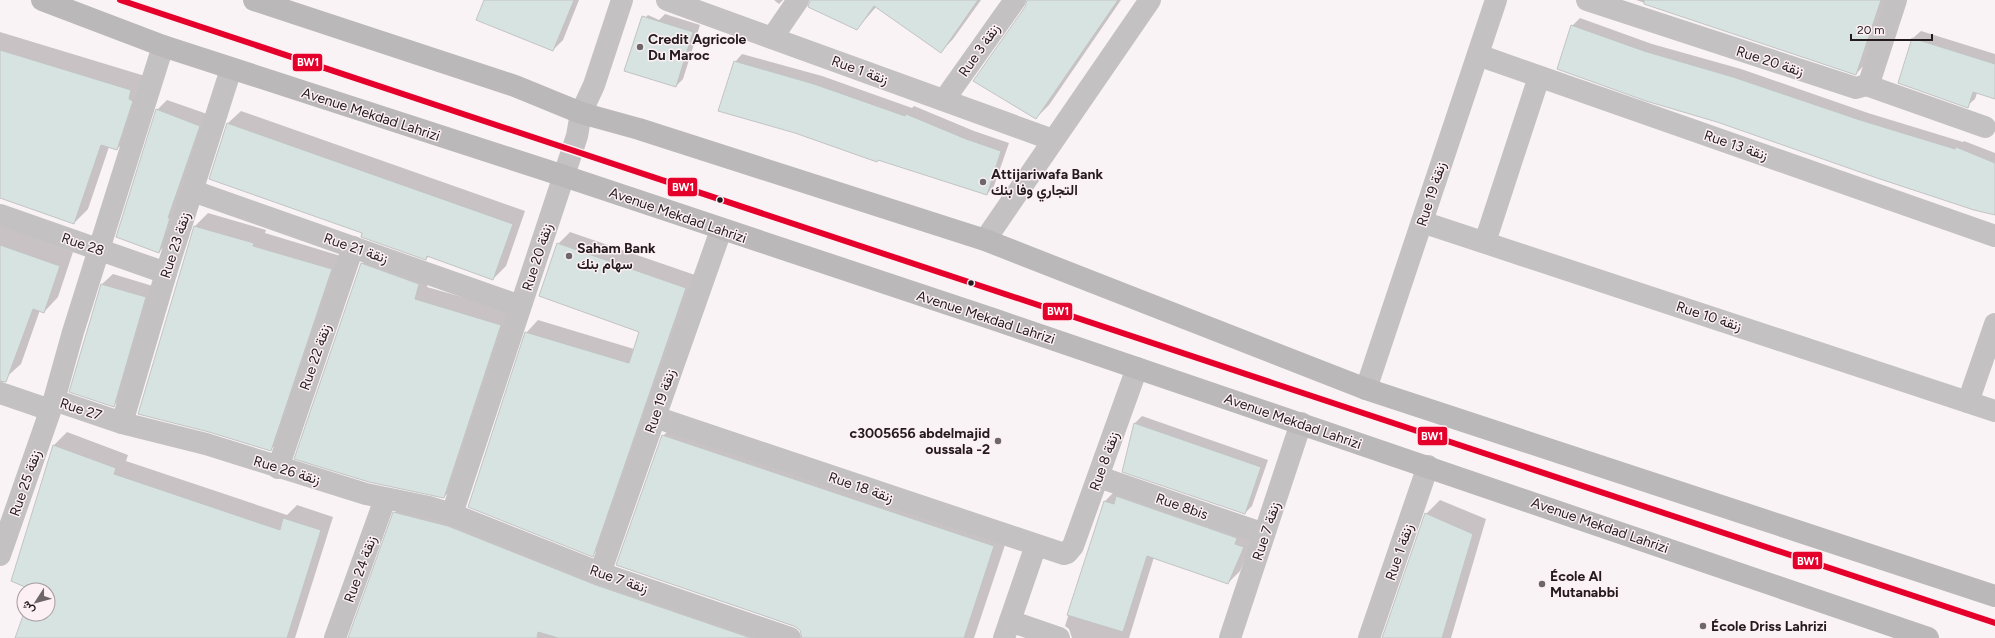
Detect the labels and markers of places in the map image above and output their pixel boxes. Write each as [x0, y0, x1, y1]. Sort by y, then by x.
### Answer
place label: Credit Agricole Du Maroc [648, 31, 747, 64]
marker: Credit Agricole Du Maroc [635, 42, 645, 52]
place label: Attijariwafa Bank التجاري وفا بنك [991, 166, 1103, 202]
marker: Attijariwafa Bank التجاري وفا بنك [978, 177, 988, 187]
unlabelled marker [715, 195, 725, 205]
place label: Saham Bank سهام بنك [577, 240, 656, 273]
marker: Saham Bank سهام بنك [564, 251, 574, 261]
unlabelled marker [966, 278, 976, 288]
place label: c3005656 abdelmajid oussala -2 [850, 425, 990, 458]
marker: c3005656 abdelmajid oussala -2 [993, 436, 1003, 446]
place label: École Al Mutanabbi [1550, 568, 1619, 601]
marker: École Al Mutanabbi [1537, 579, 1547, 589]
place label: École Driss Lahrizi [1711, 618, 1827, 635]
marker: École Driss Lahrizi [1698, 621, 1708, 631]

